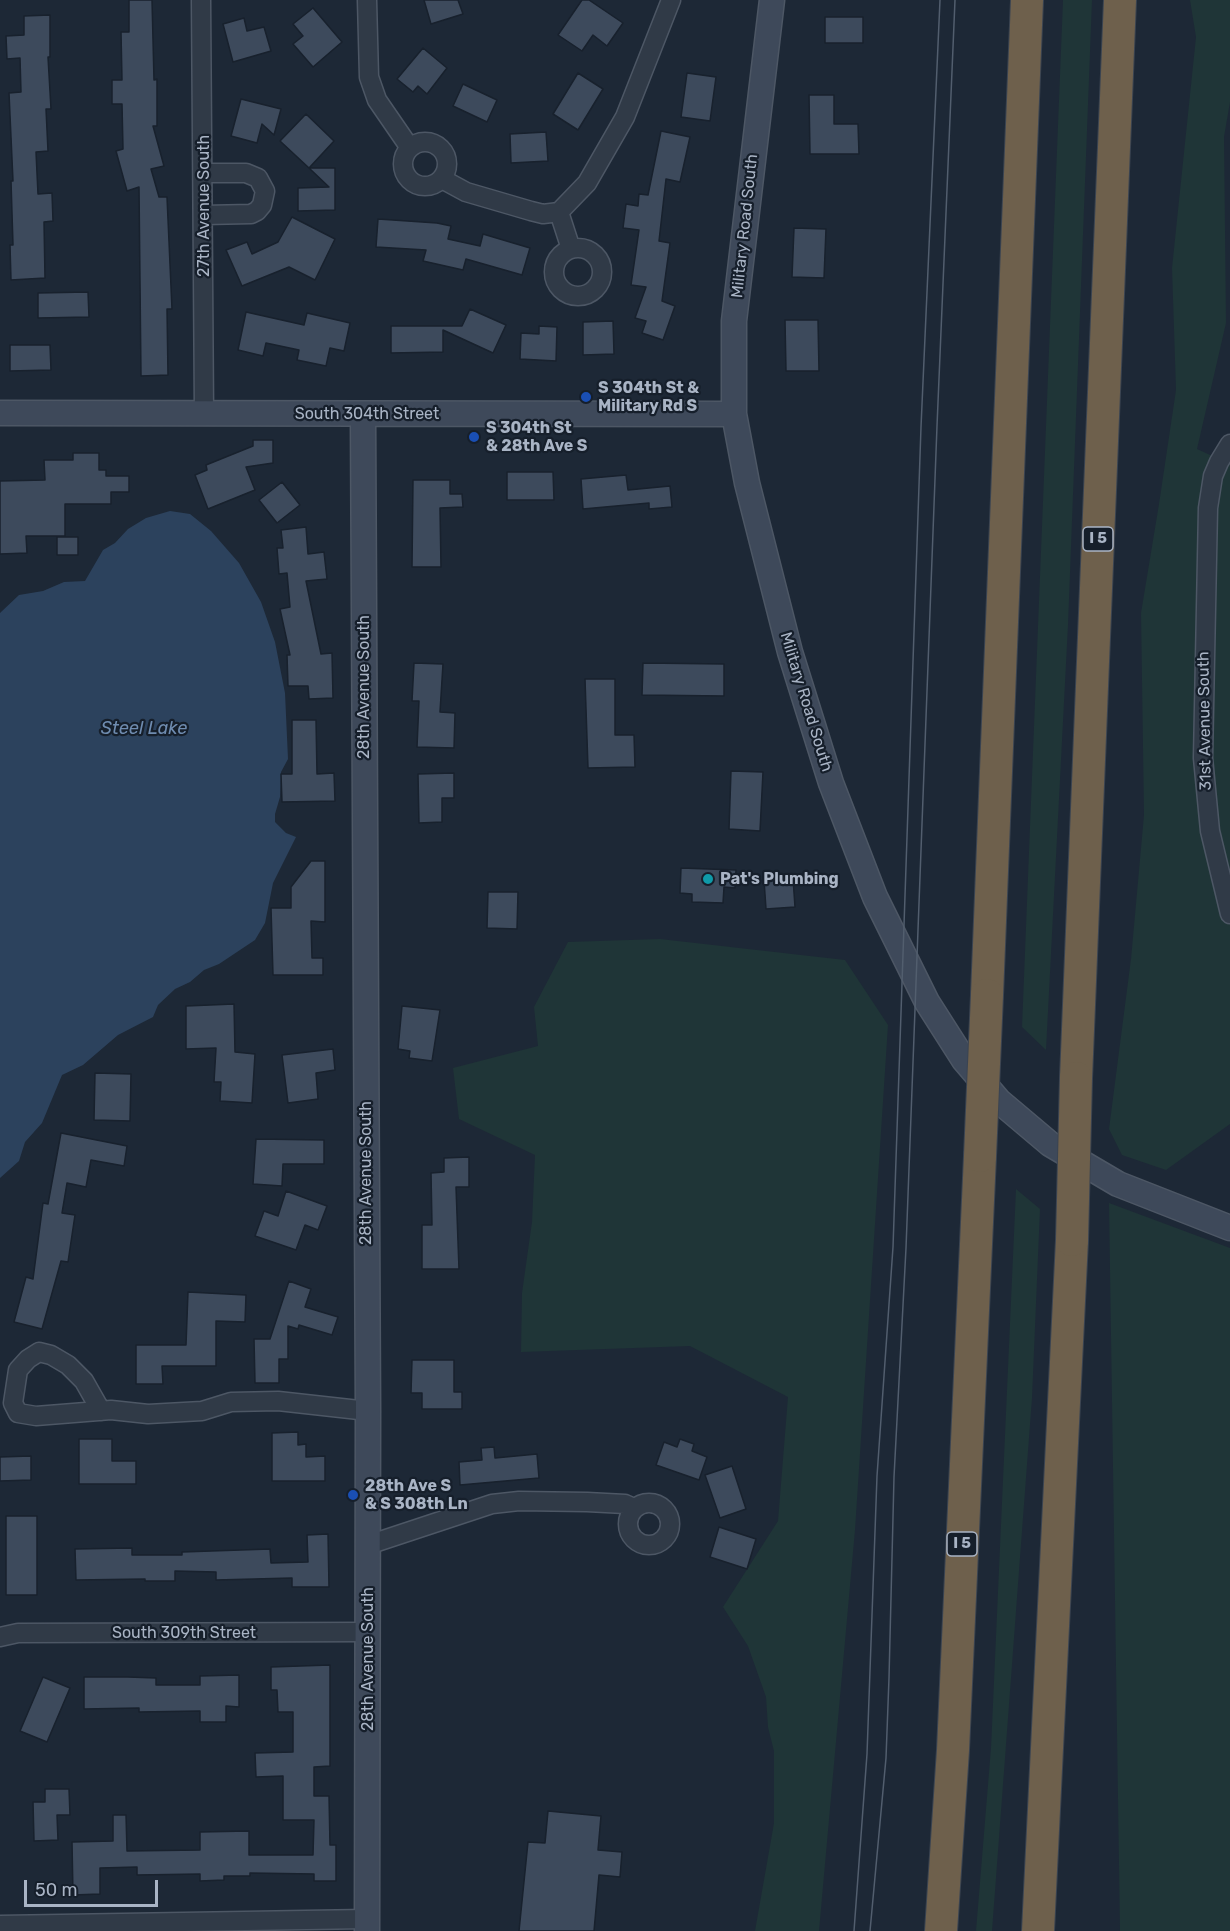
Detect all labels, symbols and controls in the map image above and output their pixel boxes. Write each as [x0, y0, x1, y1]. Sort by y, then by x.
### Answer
street label: 27th Avenue South [194, 135, 214, 277]
street label: Military Road South [728, 153, 762, 299]
place label: S 304th St & Military Rd S [598, 378, 699, 416]
marker: S 304th St & Military Rd S [579, 390, 593, 404]
street label: South 304th Street [295, 404, 439, 424]
place label: S 304th St & 28th Ave S [486, 418, 587, 456]
marker: S 304th St & 28th Ave S [467, 430, 481, 444]
road number: I 5 [1083, 527, 1113, 551]
street label: 28th Avenue South [354, 615, 374, 759]
street label: Military Road South [776, 630, 836, 774]
street label: 31st Avenue South [1194, 651, 1216, 791]
water label: Steel Lake [101, 718, 187, 740]
place label: Pat's Plumbing [720, 869, 839, 889]
marker: Pat's Plumbing [701, 872, 715, 886]
street label: 28th Avenue South [356, 1101, 376, 1245]
place label: 28th Ave S & S 308th Ln [365, 1476, 468, 1514]
marker: 28th Ave S & S 308th Ln [346, 1488, 360, 1502]
road number: I 5 [947, 1532, 977, 1556]
street label: 28th Avenue South [358, 1587, 378, 1731]
street label: South 309th Street [112, 1623, 256, 1643]
scale bar [27, 1868, 160, 1906]
text: 50 m [35, 1879, 78, 1901]

